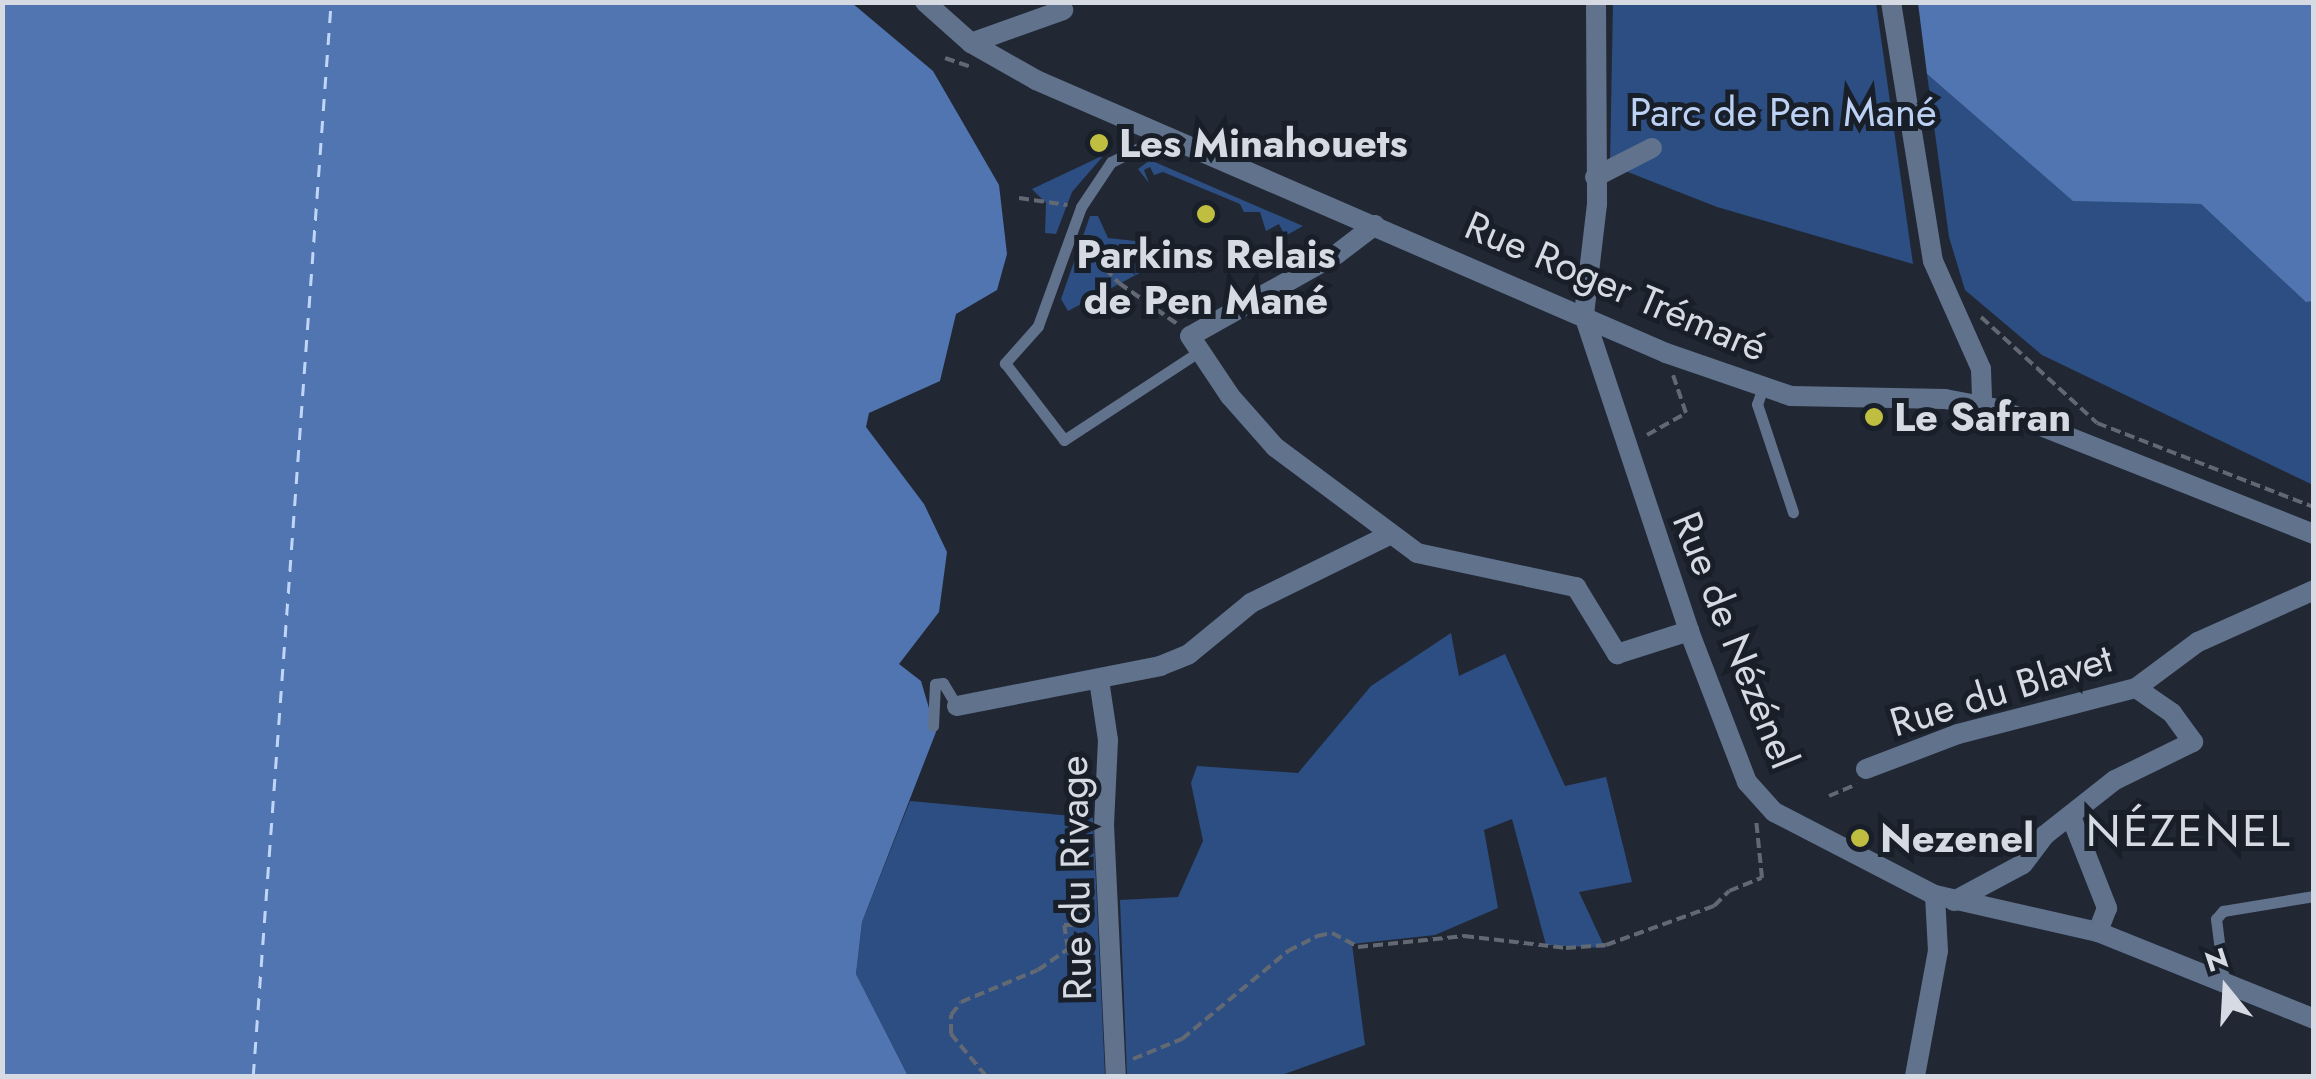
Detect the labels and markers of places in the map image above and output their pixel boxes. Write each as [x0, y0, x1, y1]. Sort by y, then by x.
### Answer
place label: Les Minahouets [1119, 119, 1408, 167]
marker: Les Minahouets [1088, 132, 1110, 154]
marker: Parkins Relais de Pen Mané [1195, 203, 1217, 225]
place label: Parkins Relais de Pen Mané [1076, 230, 1336, 324]
place label: Le Safran [1894, 393, 2071, 441]
marker: Le Safran [1863, 406, 1885, 428]
place label: Nezenel [1880, 814, 2034, 862]
marker: Nezenel [1849, 827, 1871, 849]

